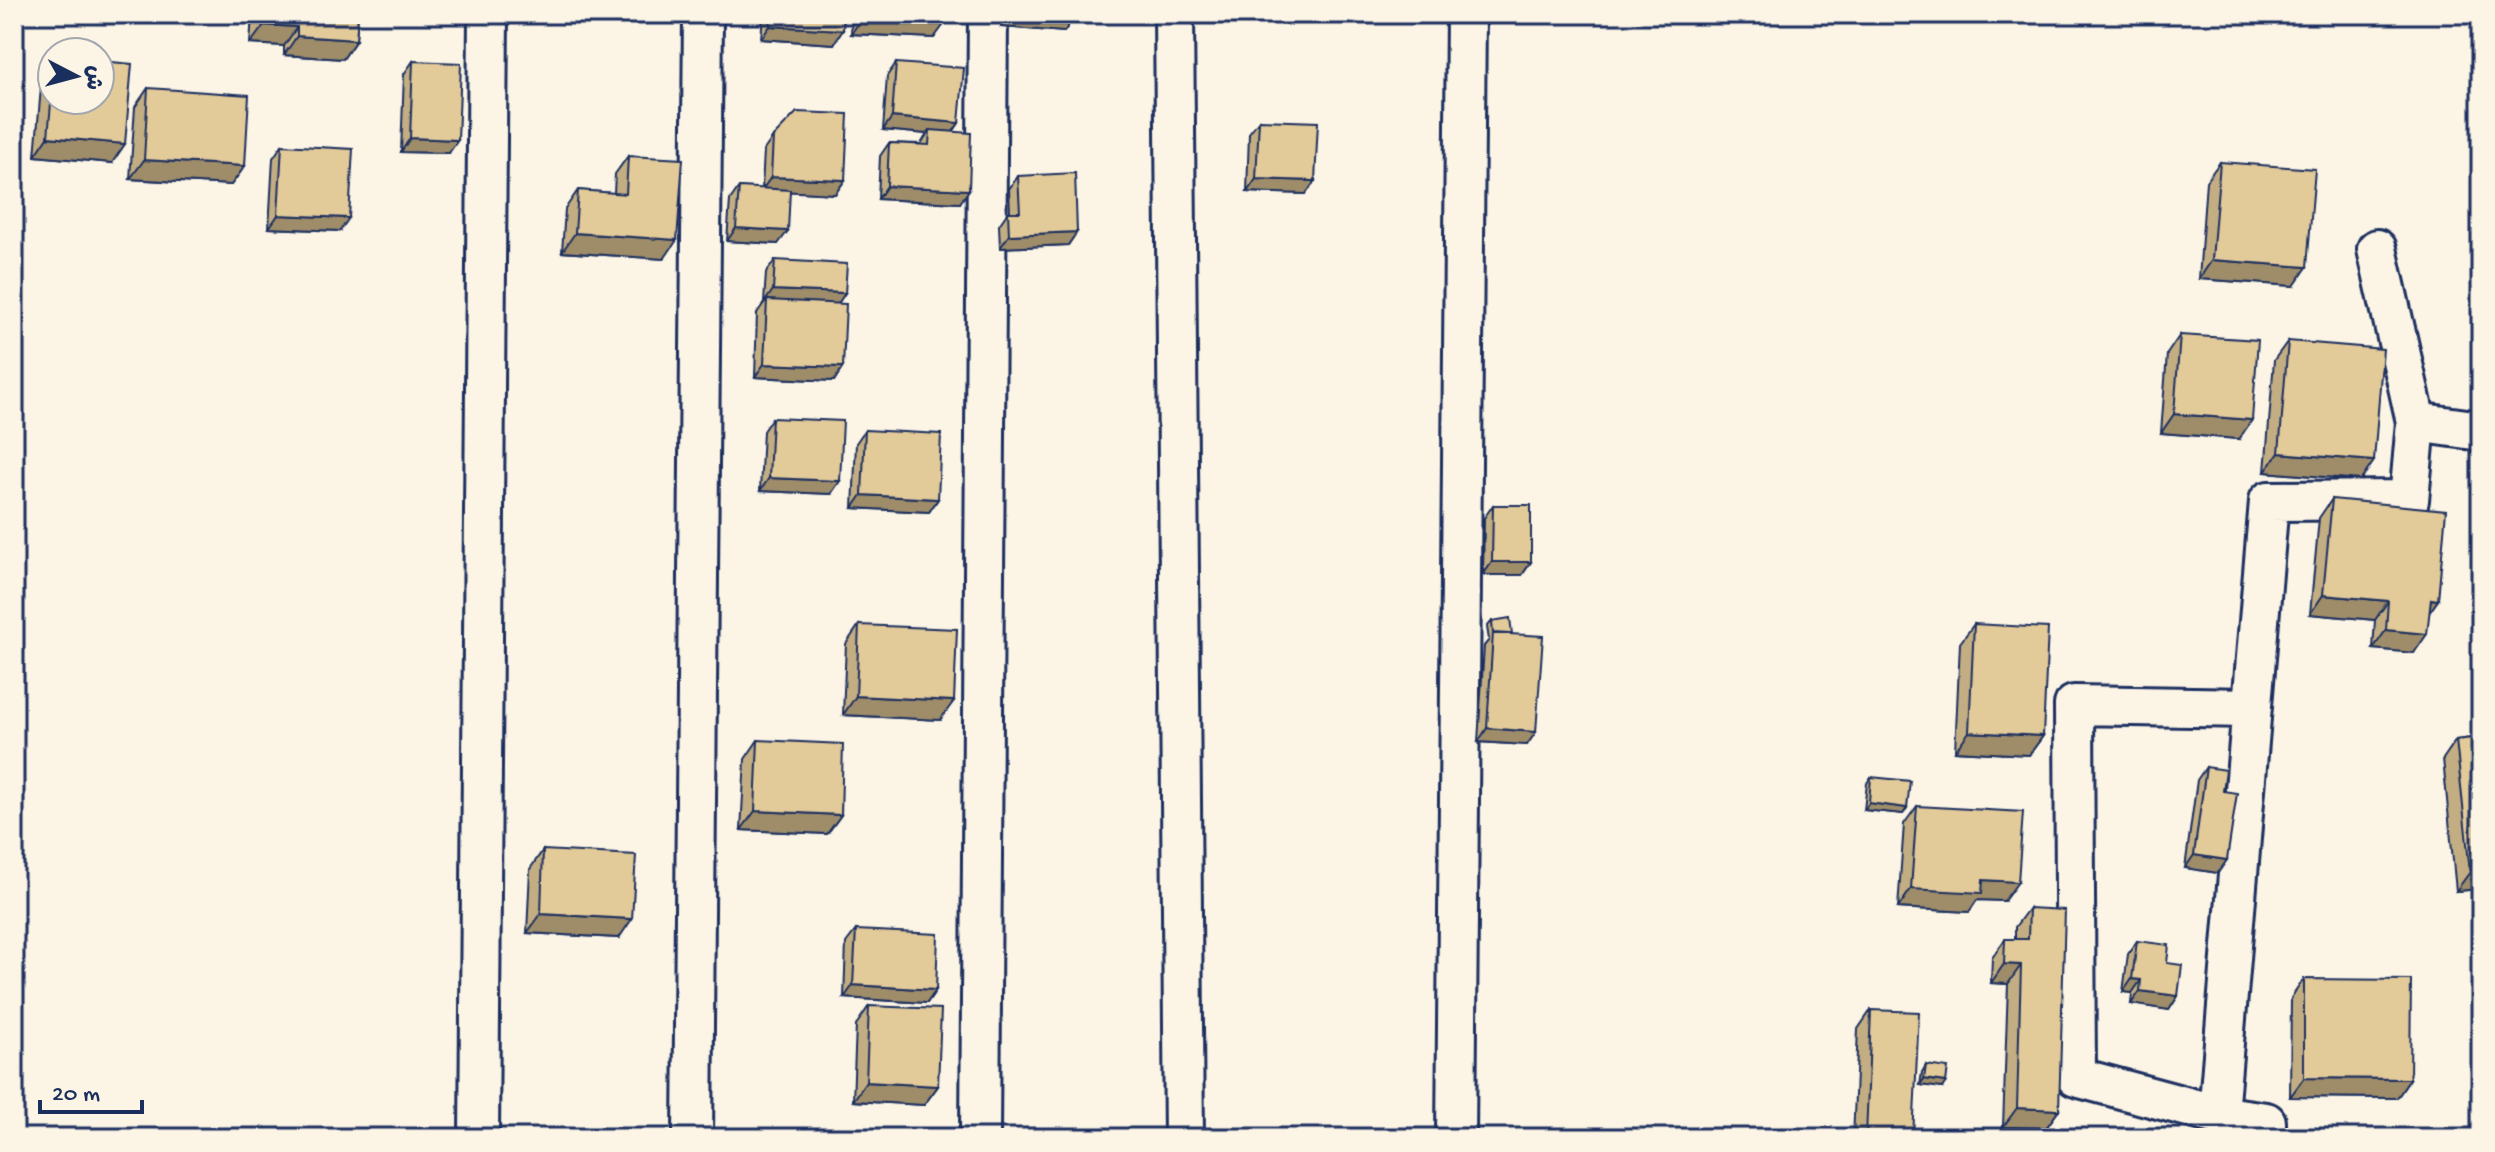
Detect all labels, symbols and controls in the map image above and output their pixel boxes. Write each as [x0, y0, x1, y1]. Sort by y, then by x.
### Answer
north arrow [36, 36, 116, 116]
text: ش [78, 64, 106, 91]
scale bar [40, 1064, 142, 1114]
text: 20 m [52, 1081, 100, 1110]

